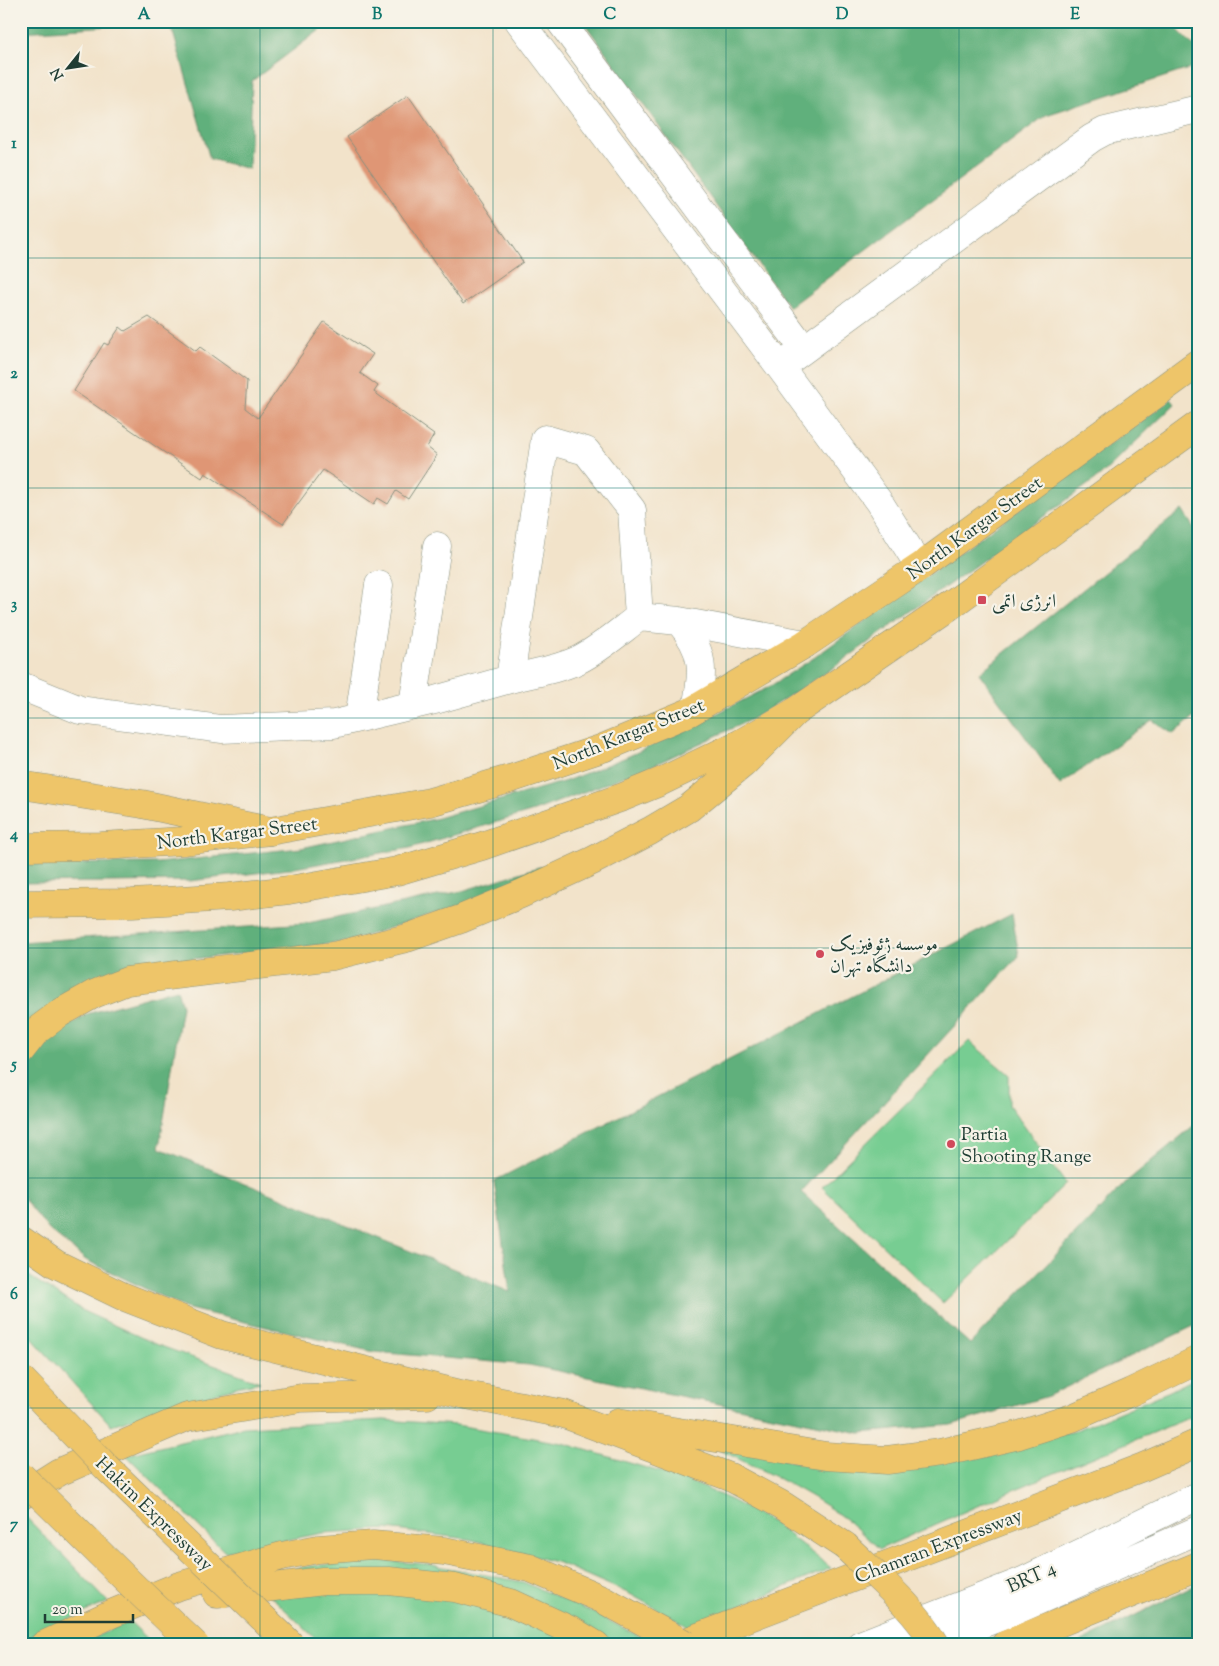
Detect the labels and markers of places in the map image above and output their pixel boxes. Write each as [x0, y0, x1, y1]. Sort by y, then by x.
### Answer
place label: انرژی اتمی [992, 589, 1056, 616]
marker: انرژی اتمی [976, 594, 988, 606]
place label: موسسه ژئوفیزیک دانشگاه تهران [830, 932, 938, 981]
marker: موسسه ژئوفیزیک دانشگاه تهران [814, 948, 826, 960]
place label: Partia Shooting Range [961, 1122, 1092, 1171]
marker: Partia Shooting Range [945, 1138, 957, 1150]

